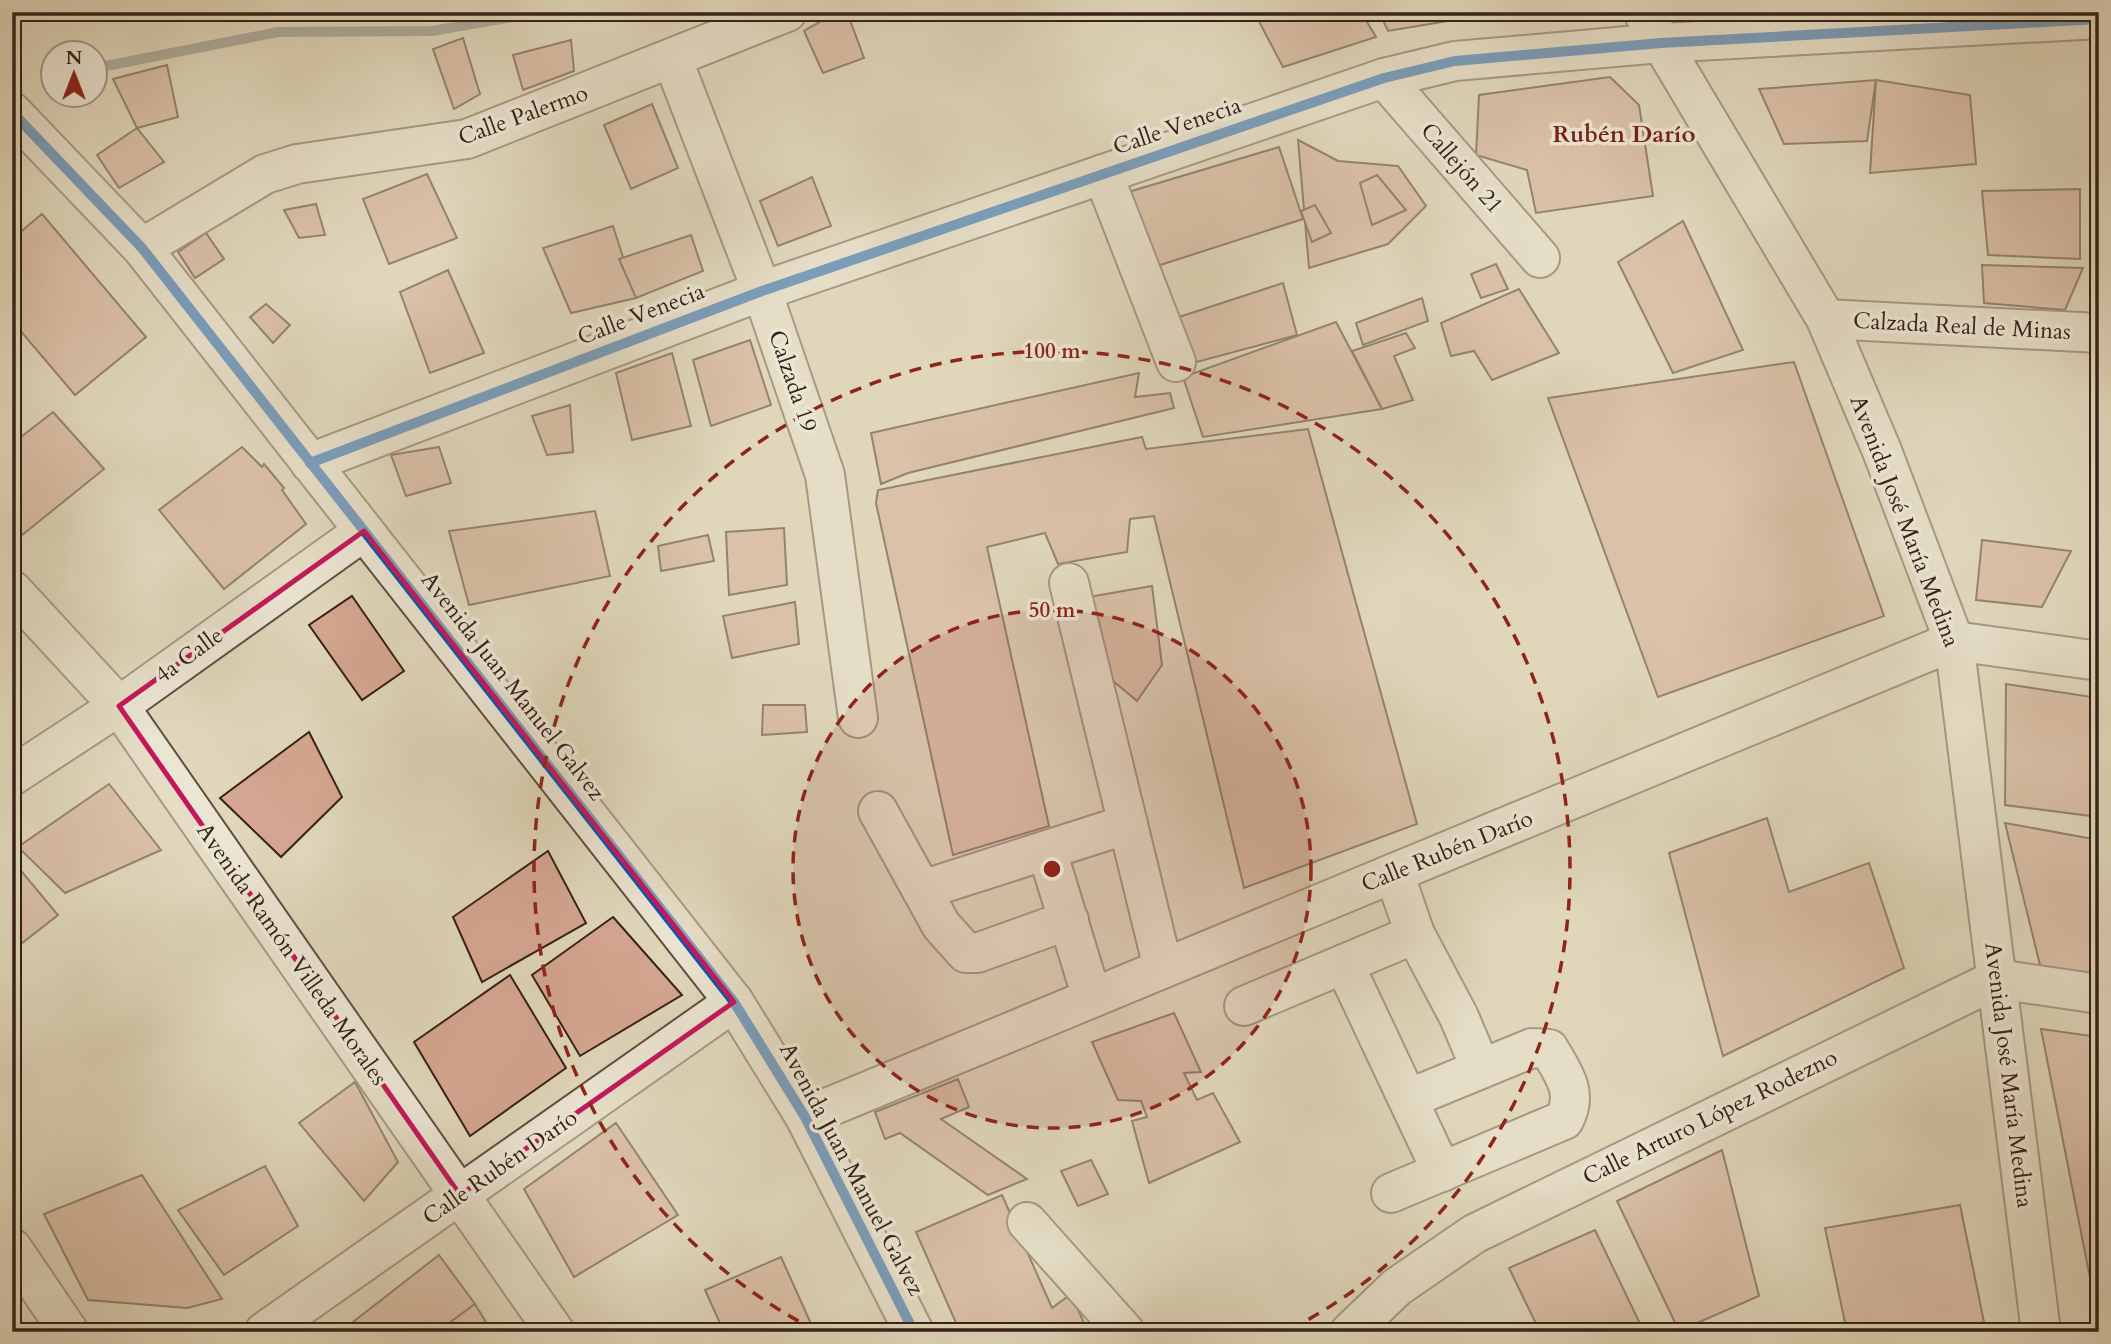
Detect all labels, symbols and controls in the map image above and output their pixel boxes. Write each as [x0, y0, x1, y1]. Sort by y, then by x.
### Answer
north arrow [38, 38, 108, 108]
text: N [66, 45, 83, 71]
street label: Calle Palermo [454, 77, 592, 153]
street label: Calle Venecia [1109, 90, 1245, 162]
street label: Callejón 21 [1414, 116, 1510, 220]
district label: Rubén Darío [1552, 118, 1696, 151]
street label: Calle Venecia [573, 276, 709, 352]
street label: Calzada Real de Minas [1852, 305, 2072, 347]
street label: Calzada 19 [761, 326, 825, 436]
text: 100 m [1023, 337, 1081, 366]
street label: Avenida José María Medina [1843, 391, 1967, 651]
street label: Avenida Juan Manuel Galvez [414, 565, 612, 807]
text: 50 m [1029, 596, 1076, 625]
street label: 4a Calle [149, 620, 229, 690]
street label: Calle Rubén Darío [1357, 802, 1537, 900]
street label: Avenida Ramón Villeda Morales [189, 817, 395, 1091]
centre of rings [1040, 857, 1064, 881]
street label: Avenida José María Medina [1977, 940, 2041, 1210]
street label: Avenida Juan Manuel Galvez [772, 1037, 932, 1301]
street label: Calle Arturo López Rodezno [1577, 1042, 1843, 1192]
street label: Calle Rubén Darío [416, 1102, 584, 1232]

